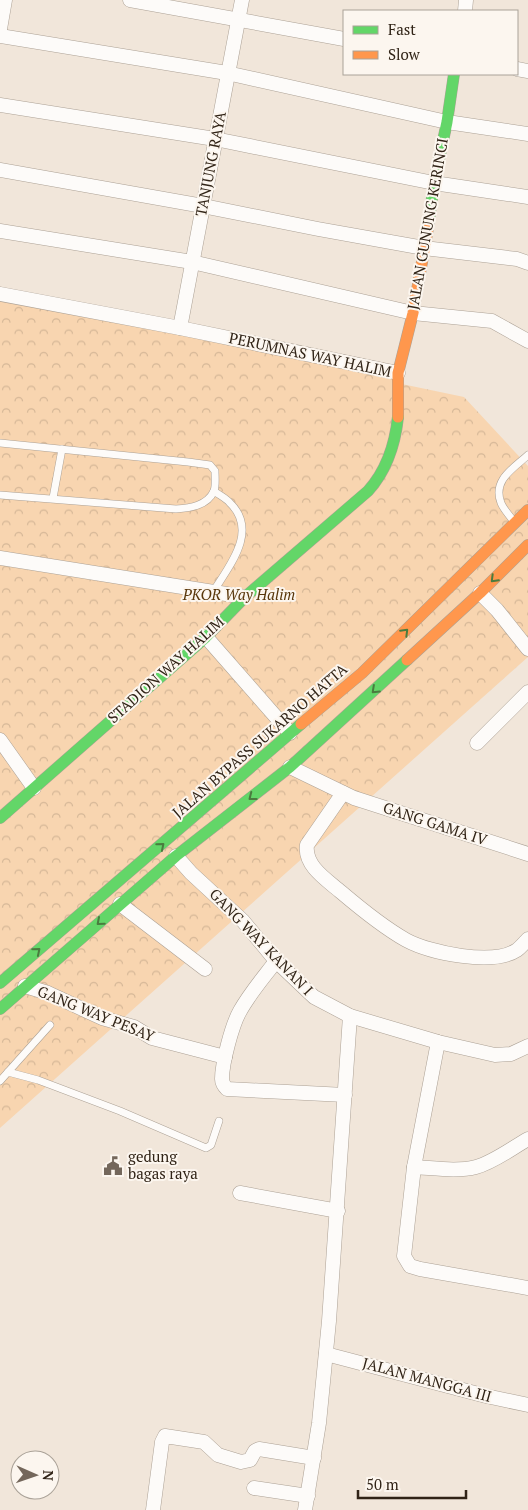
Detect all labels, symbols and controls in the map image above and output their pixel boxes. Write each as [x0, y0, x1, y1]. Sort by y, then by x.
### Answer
legend [343, 10, 518, 75]
text: Fast [388, 19, 416, 39]
text: Slow [388, 44, 421, 64]
street label: TANJUNG RAYA [190, 109, 230, 218]
street label: JALAN GUNUNG KERINCI [402, 136, 452, 311]
street label: PERUMNAS WAY HALIM [227, 327, 393, 381]
one-way arrow [491, 573, 500, 582]
park label: PKOR Way Halim [182, 584, 295, 604]
street label: STADION WAY HALIM [103, 611, 228, 727]
one-way arrow [400, 628, 409, 637]
street label: JALAN BYPASS SUKARNO HATTA [168, 658, 352, 822]
one-way arrow [371, 684, 380, 693]
one-way arrow [249, 791, 258, 799]
street label: GANG GAMA IV [381, 797, 491, 850]
one-way arrow [155, 842, 164, 851]
street label: GANG WAY KANAN I [206, 884, 318, 999]
one-way arrow [96, 916, 105, 925]
one-way arrow [31, 948, 40, 957]
street label: GANG WAY PESAY [35, 980, 158, 1046]
place label: gedung bagas raya [128, 1146, 198, 1183]
public building icon: gedung bagas raya [102, 1155, 124, 1177]
street label: JALAN MANGGA III [361, 1352, 494, 1406]
north arrow [10, 1450, 60, 1500]
scale bar [358, 1468, 466, 1500]
text: N [39, 1470, 58, 1481]
text: 50 m [366, 1474, 399, 1494]

